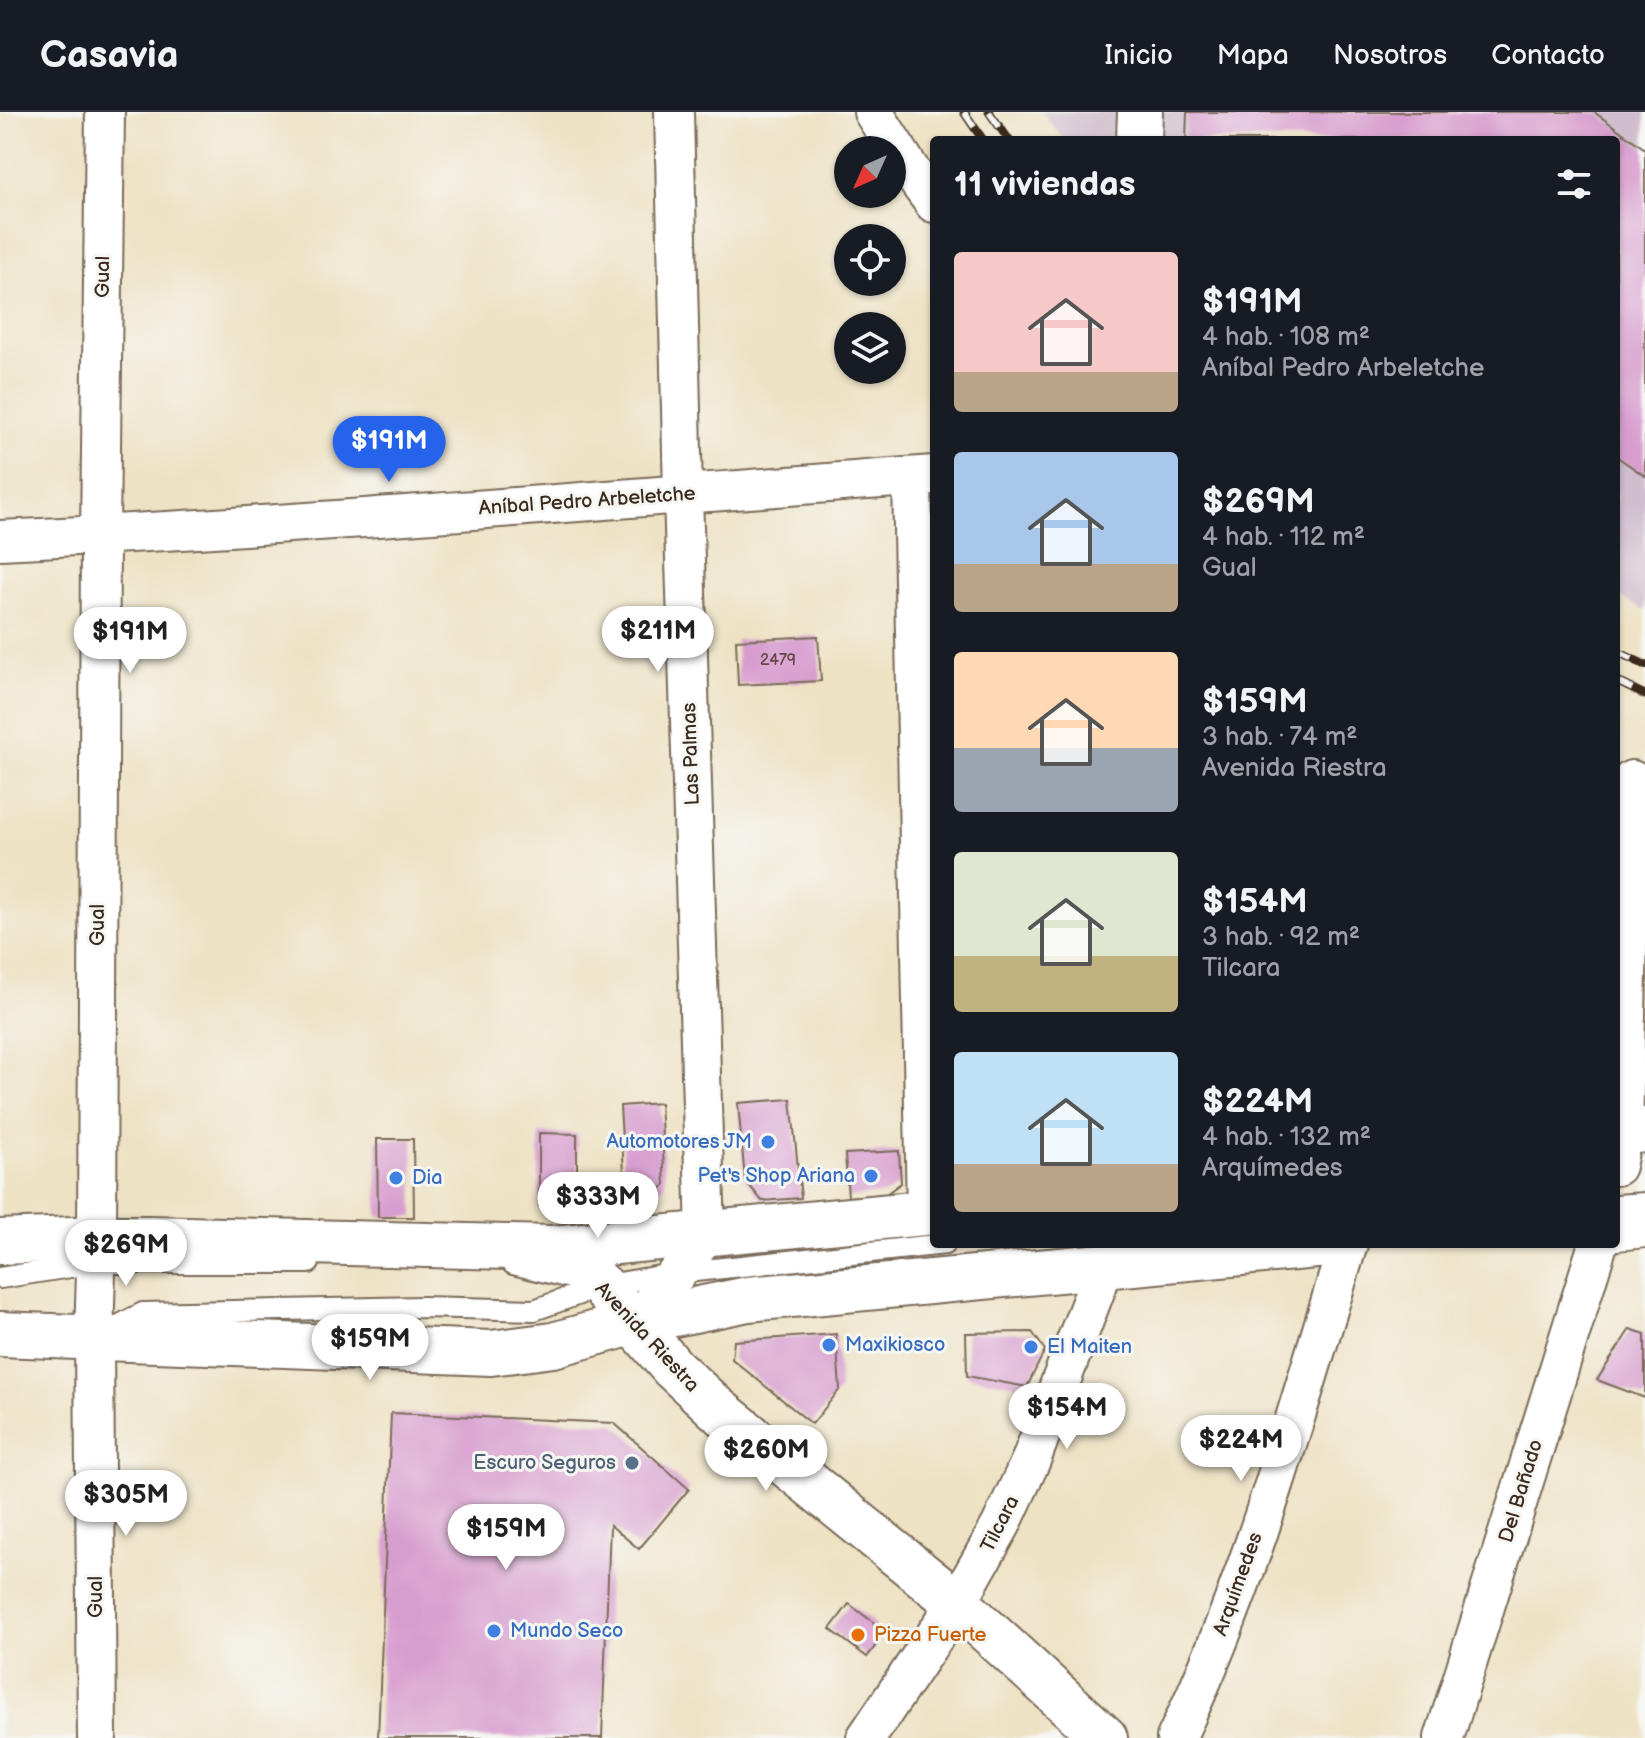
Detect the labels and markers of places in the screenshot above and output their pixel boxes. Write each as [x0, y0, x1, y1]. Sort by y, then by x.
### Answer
pin: $191M [333, 416, 445, 484]
pin: $211M [602, 606, 714, 674]
pin: $191M [74, 607, 186, 675]
place label: Automotores JM [606, 1130, 752, 1154]
marker: Automotores JM [759, 1133, 777, 1151]
place label: Pet's Shop Ariana [698, 1164, 855, 1188]
place label: Dia [412, 1166, 443, 1190]
marker: Pet's Shop Ariana [862, 1167, 880, 1185]
marker: Dia [387, 1169, 405, 1187]
pin: $333M [542, 1172, 654, 1240]
pin: $269M [70, 1220, 182, 1288]
pin: $159M [314, 1314, 426, 1382]
place label: Maxikiosco [845, 1333, 945, 1357]
place label: El Maiten [1047, 1335, 1132, 1359]
marker: Maxikiosco [820, 1336, 838, 1354]
marker: El Maiten [1022, 1338, 1040, 1356]
pin: $154M [1011, 1383, 1123, 1451]
pin: $224M [1185, 1415, 1297, 1483]
pin: $260M [710, 1425, 822, 1493]
place label: Escuro Seguros [473, 1451, 616, 1475]
marker: Escuro Seguros [623, 1454, 641, 1472]
pin: $305M [70, 1470, 182, 1538]
pin: $159M [450, 1504, 562, 1572]
place label: Mundo Seco [510, 1619, 623, 1643]
marker: Mundo Seco [485, 1622, 503, 1640]
place label: Pizza Fuerte [874, 1623, 987, 1647]
marker: Pizza Fuerte [849, 1626, 867, 1644]

